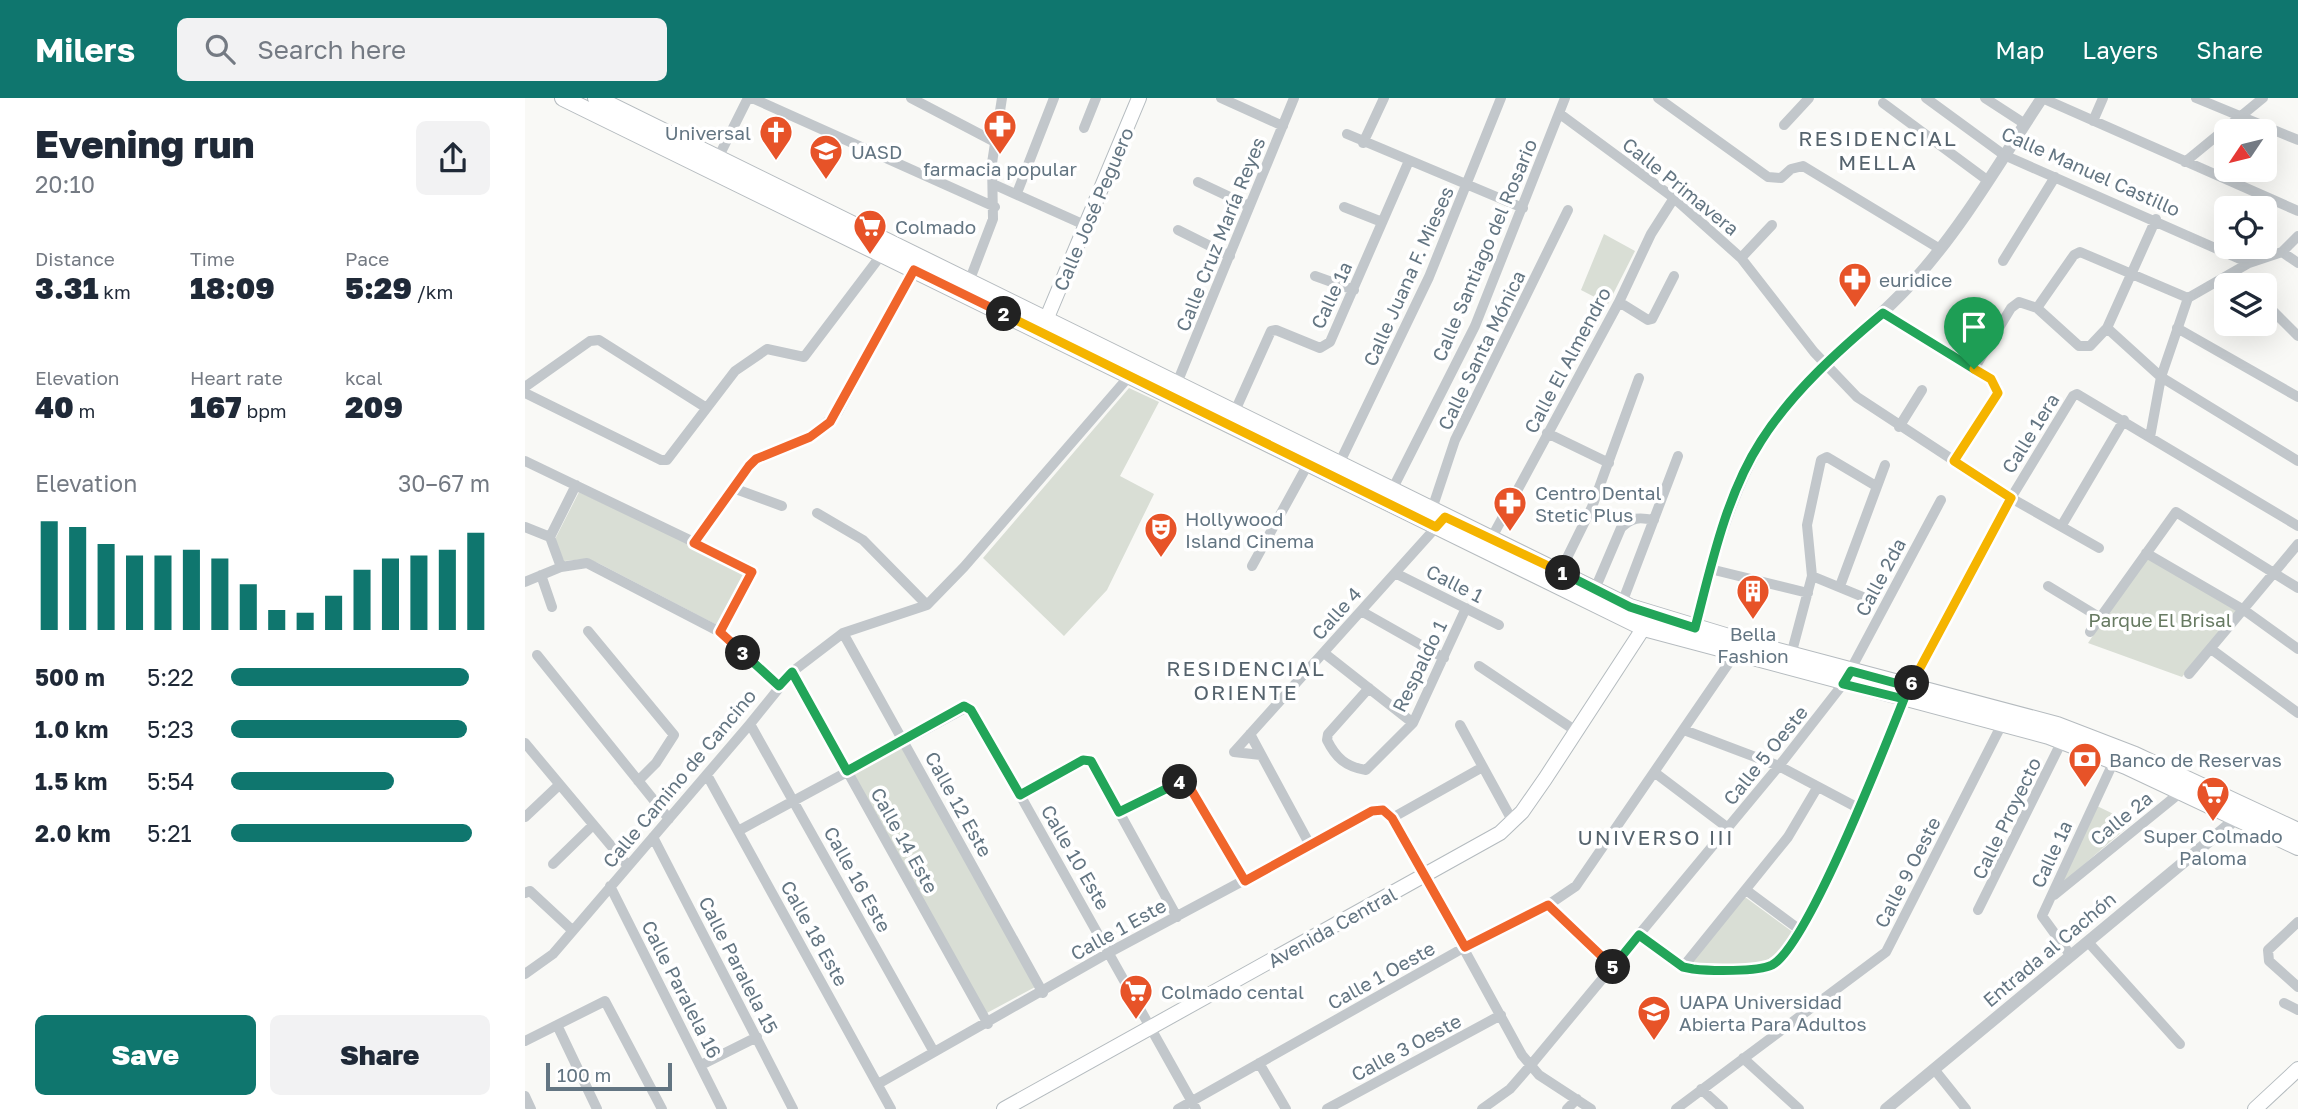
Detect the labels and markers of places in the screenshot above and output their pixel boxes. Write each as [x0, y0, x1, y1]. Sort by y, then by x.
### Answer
pharmacy icon: farmacia popular [981, 107, 1019, 156]
church icon: Universal [757, 113, 795, 162]
place label: Universal [665, 121, 751, 144]
school or university icon: UASD [807, 132, 845, 181]
place label: UASD [851, 140, 902, 163]
place label: farmacia popular [923, 157, 1077, 180]
supermarket icon: Colmado [851, 207, 889, 256]
place label: Colmado [895, 215, 976, 238]
pharmacy icon: euridice [1836, 260, 1874, 309]
place label: euridice [1879, 268, 1952, 291]
pin: 2 [987, 296, 1021, 332]
pin [1944, 297, 2004, 369]
place label: Centro Dental Stetic Plus [1535, 481, 1662, 526]
pharmacy icon: Centro Dental Stetic Plus [1491, 484, 1529, 533]
place label: Hollywood Island Cinema [1185, 507, 1314, 552]
theatre icon: Hollywood Island Cinema [1142, 510, 1180, 559]
pin: 1 [1545, 556, 1581, 590]
building icon: Bella Fashion [1734, 572, 1772, 621]
place label: Bella Fashion [1717, 622, 1789, 667]
pin: 3 [725, 636, 760, 670]
pin: 6 [1895, 666, 1929, 700]
bank icon: Banco de Reservas [2066, 740, 2104, 789]
place label: Banco de Reservas [2109, 748, 2282, 771]
pin: 4 [1163, 764, 1197, 800]
supermarket icon: Super Colmado Paloma [2194, 774, 2232, 823]
place label: Super Colmado Paloma [2143, 824, 2283, 869]
pin: 5 [1595, 950, 1631, 984]
supermarket icon: Colmado cental [1117, 972, 1155, 1021]
place label: Colmado cental [1161, 980, 1304, 1003]
place label: UAPA Universidad Abierta Para Adultos [1679, 990, 1867, 1035]
school or university icon: UAPA Universidad Abierta Para Adultos [1635, 993, 1673, 1042]

